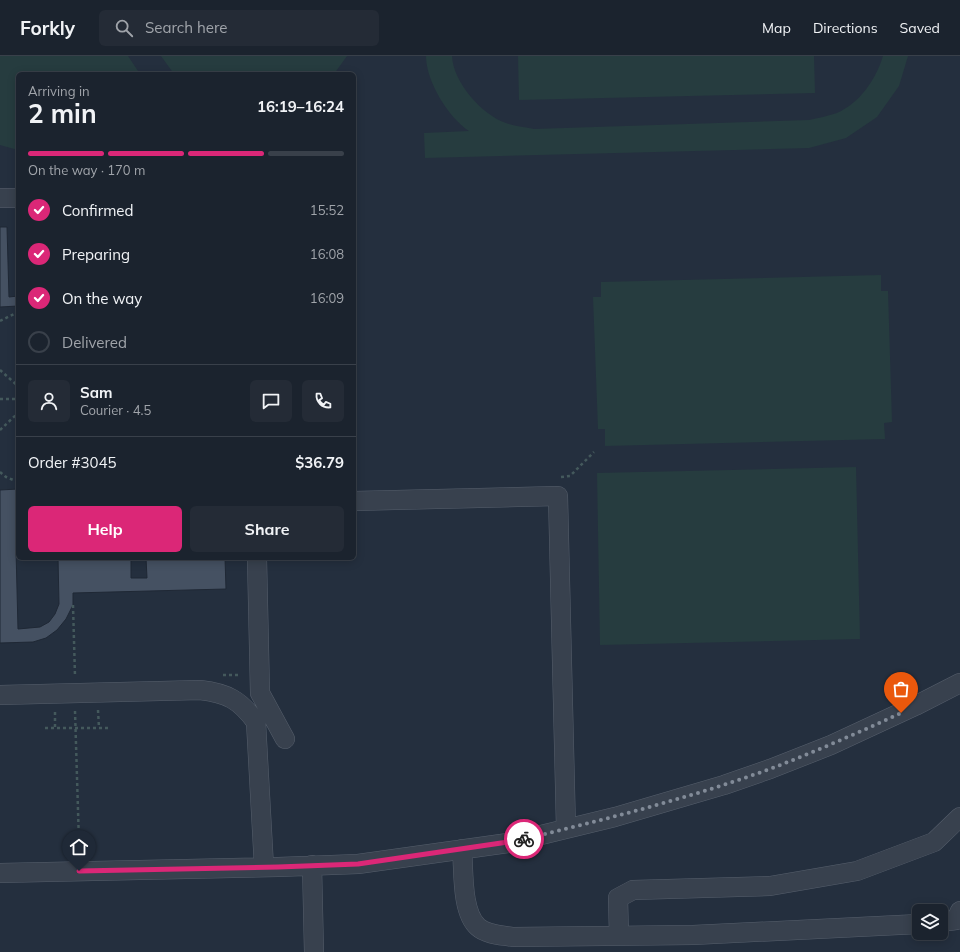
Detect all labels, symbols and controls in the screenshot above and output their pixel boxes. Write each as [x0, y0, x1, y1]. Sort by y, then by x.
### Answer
search box [99, 10, 379, 46]
text: Forkly [20, 16, 75, 40]
icon: search [113, 17, 135, 39]
text: Search here [145, 18, 227, 37]
text: Map [762, 19, 791, 37]
text: Directions [813, 19, 878, 37]
text: Saved [900, 19, 940, 37]
text: Arriving in [28, 83, 90, 99]
text: 2 min [28, 97, 97, 130]
text: 16:19–16:24 [257, 97, 344, 116]
text: On the way · 170 m [28, 162, 145, 178]
icon: check [28, 199, 50, 221]
text: Confirmed [62, 201, 133, 220]
text: 15:52 [310, 202, 344, 218]
icon: check [28, 243, 50, 265]
text: Preparing [62, 245, 130, 264]
text: 16:08 [310, 246, 344, 262]
icon: check [28, 287, 50, 309]
text: On the way [62, 289, 142, 308]
text: 16:09 [310, 290, 344, 306]
text: Delivered [62, 333, 127, 352]
button: person [28, 380, 70, 422]
button: chat [250, 380, 292, 422]
button: phone [302, 380, 344, 422]
text: Sam [80, 383, 112, 402]
text: Courier · 4.5 [80, 402, 151, 418]
text: Order #3045 [28, 453, 116, 472]
text: $36.79 [295, 453, 344, 472]
button: Help [28, 506, 182, 552]
button: Share [190, 506, 344, 552]
pin [884, 672, 918, 713]
icon: bag [890, 678, 912, 700]
courier [504, 819, 544, 859]
icon: bike [513, 828, 535, 850]
pin [62, 830, 96, 871]
icon: home [68, 836, 90, 858]
map controls [912, 904, 948, 940]
button: layers [912, 904, 948, 940]

